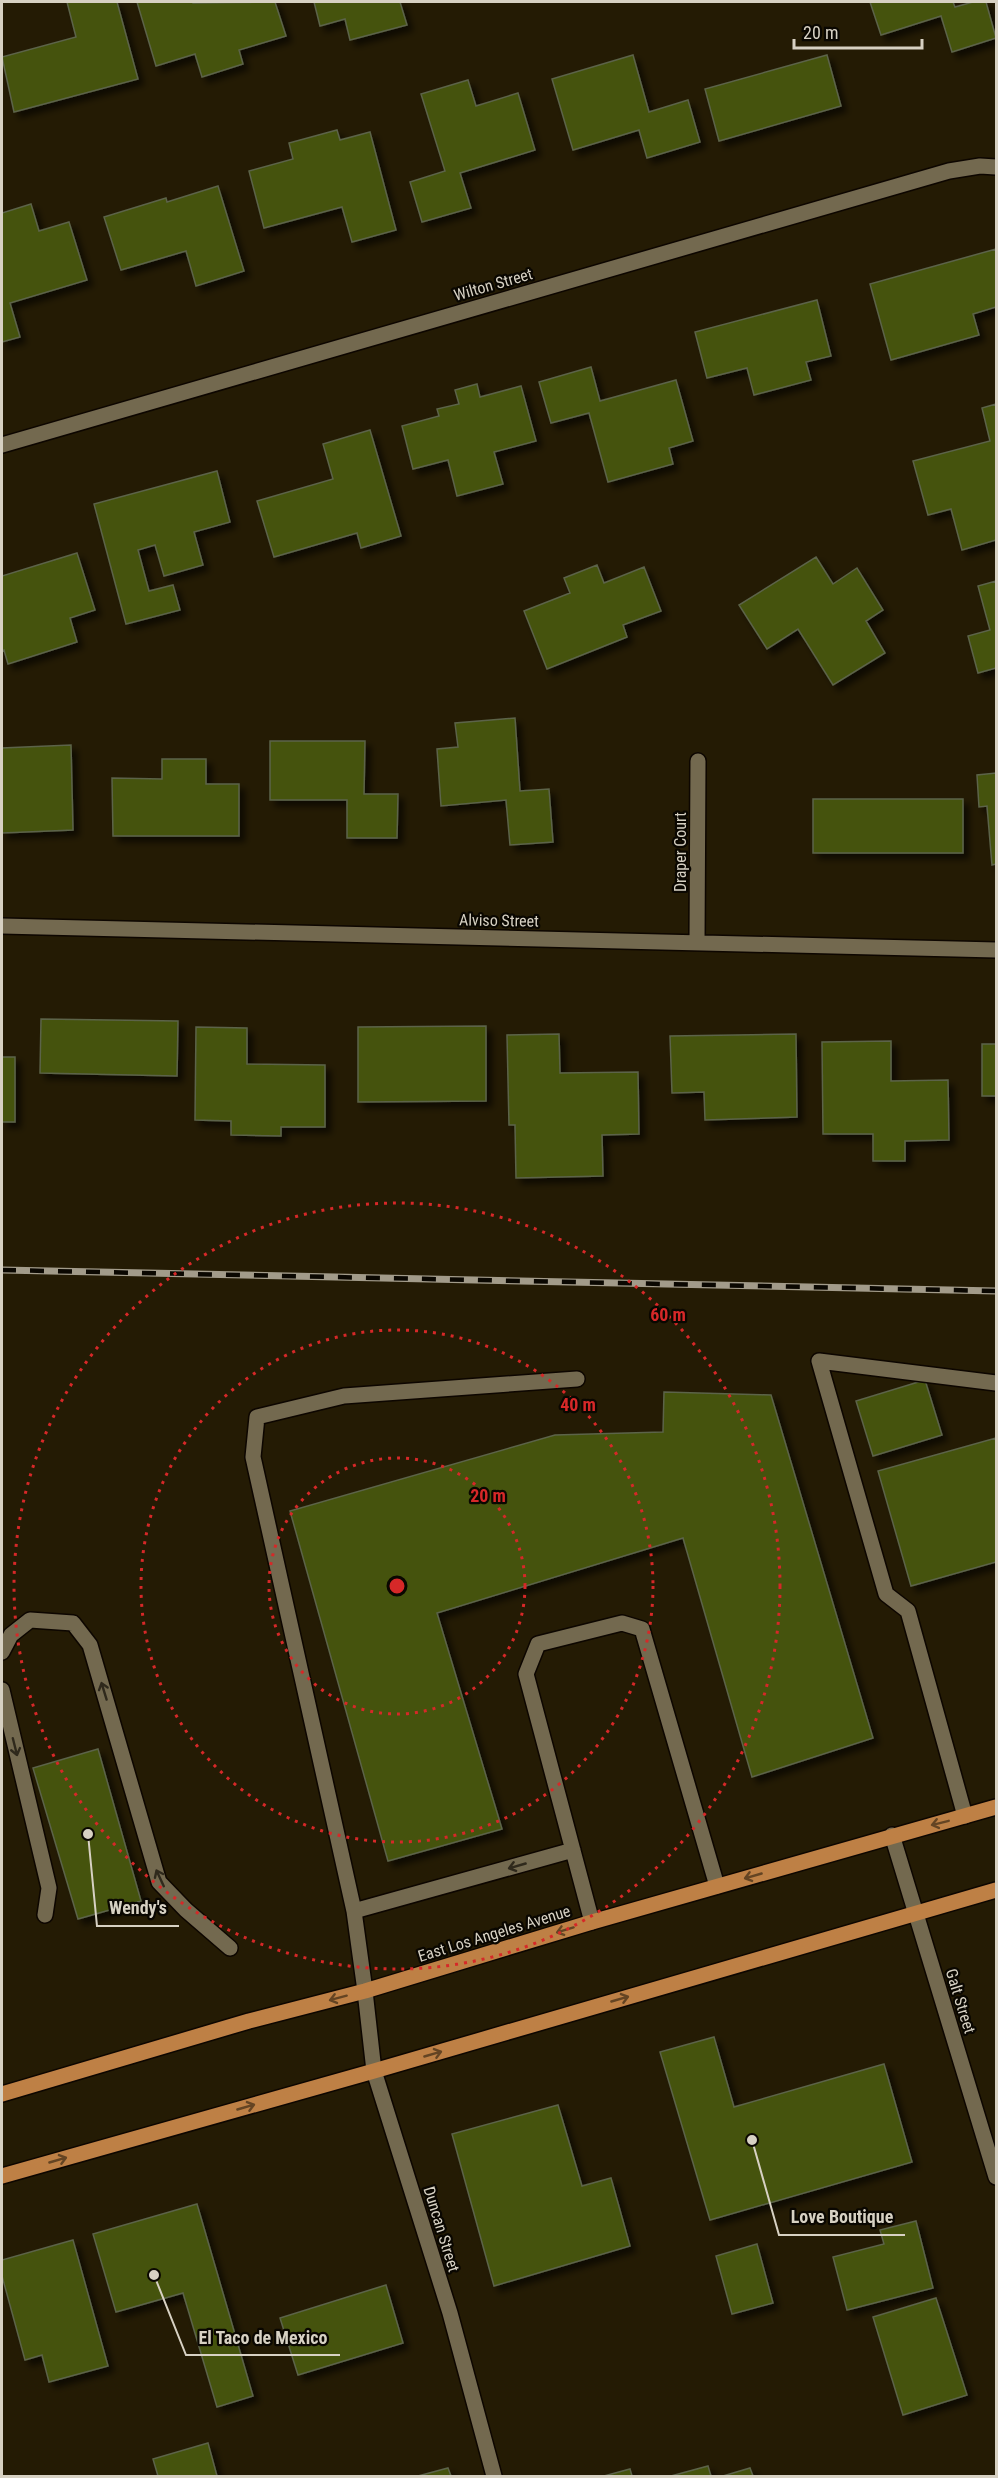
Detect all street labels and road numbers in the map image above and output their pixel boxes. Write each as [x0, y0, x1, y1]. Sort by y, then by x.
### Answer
street label: Wilton Street [452, 264, 535, 305]
street label: Draper Court [671, 812, 690, 892]
street label: Alviso Street [459, 910, 539, 931]
street label: East Los Angeles Avenue [416, 1901, 573, 1966]
street label: Galt Street [942, 1966, 979, 2036]
street label: Duncan Street [419, 2184, 464, 2275]

